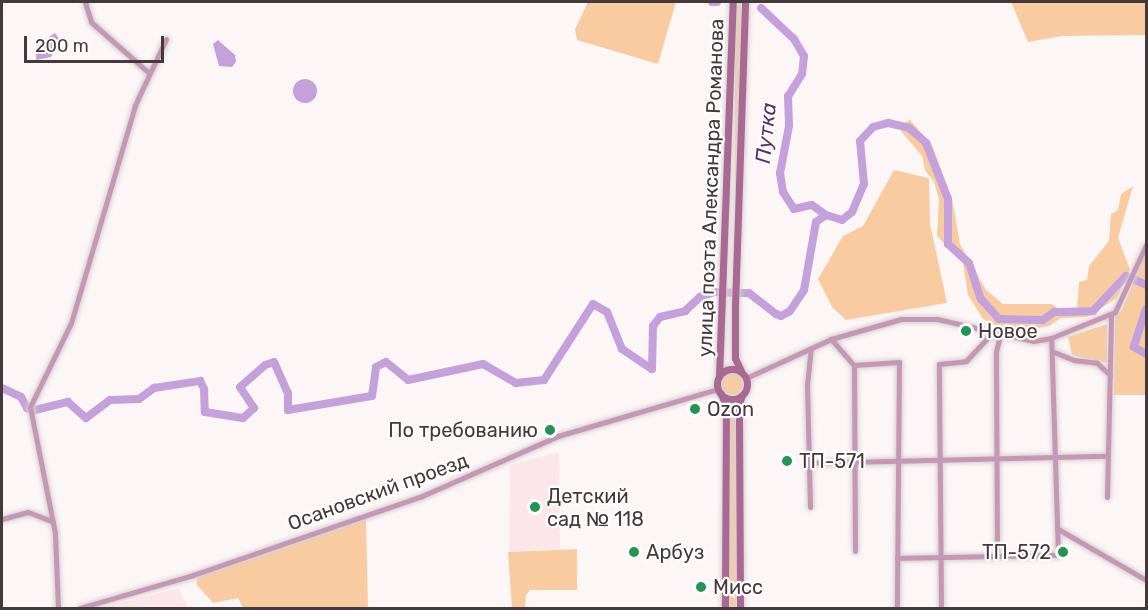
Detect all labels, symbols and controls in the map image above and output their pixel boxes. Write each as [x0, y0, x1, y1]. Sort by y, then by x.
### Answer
street label: улица поэта Александра Романова [693, 18, 729, 358]
scale bar [27, 24, 166, 62]
text: 200 m [35, 35, 89, 57]
water label: Путка [750, 101, 782, 165]
place label: Новое [978, 319, 1038, 343]
marker: Новое [959, 324, 973, 338]
place label: Ozon [707, 397, 754, 421]
marker: Ozon [688, 402, 702, 416]
place label: По требованию [388, 418, 538, 442]
marker: По требованию [543, 423, 557, 437]
street label: Осановский проезд [285, 448, 471, 536]
place label: ТП-571 [799, 449, 865, 473]
marker: ТП-571 [780, 454, 794, 468]
place label: Детский сад № 118 [547, 484, 644, 531]
marker: Детский сад № 118 [528, 500, 542, 514]
place label: Арбуз [646, 540, 704, 564]
place label: ТП-572 [982, 540, 1051, 564]
marker: Арбуз [627, 545, 641, 559]
marker: ТП-572 [1056, 545, 1070, 559]
place label: Мисс [713, 575, 763, 599]
marker: Мисс [694, 580, 708, 594]

